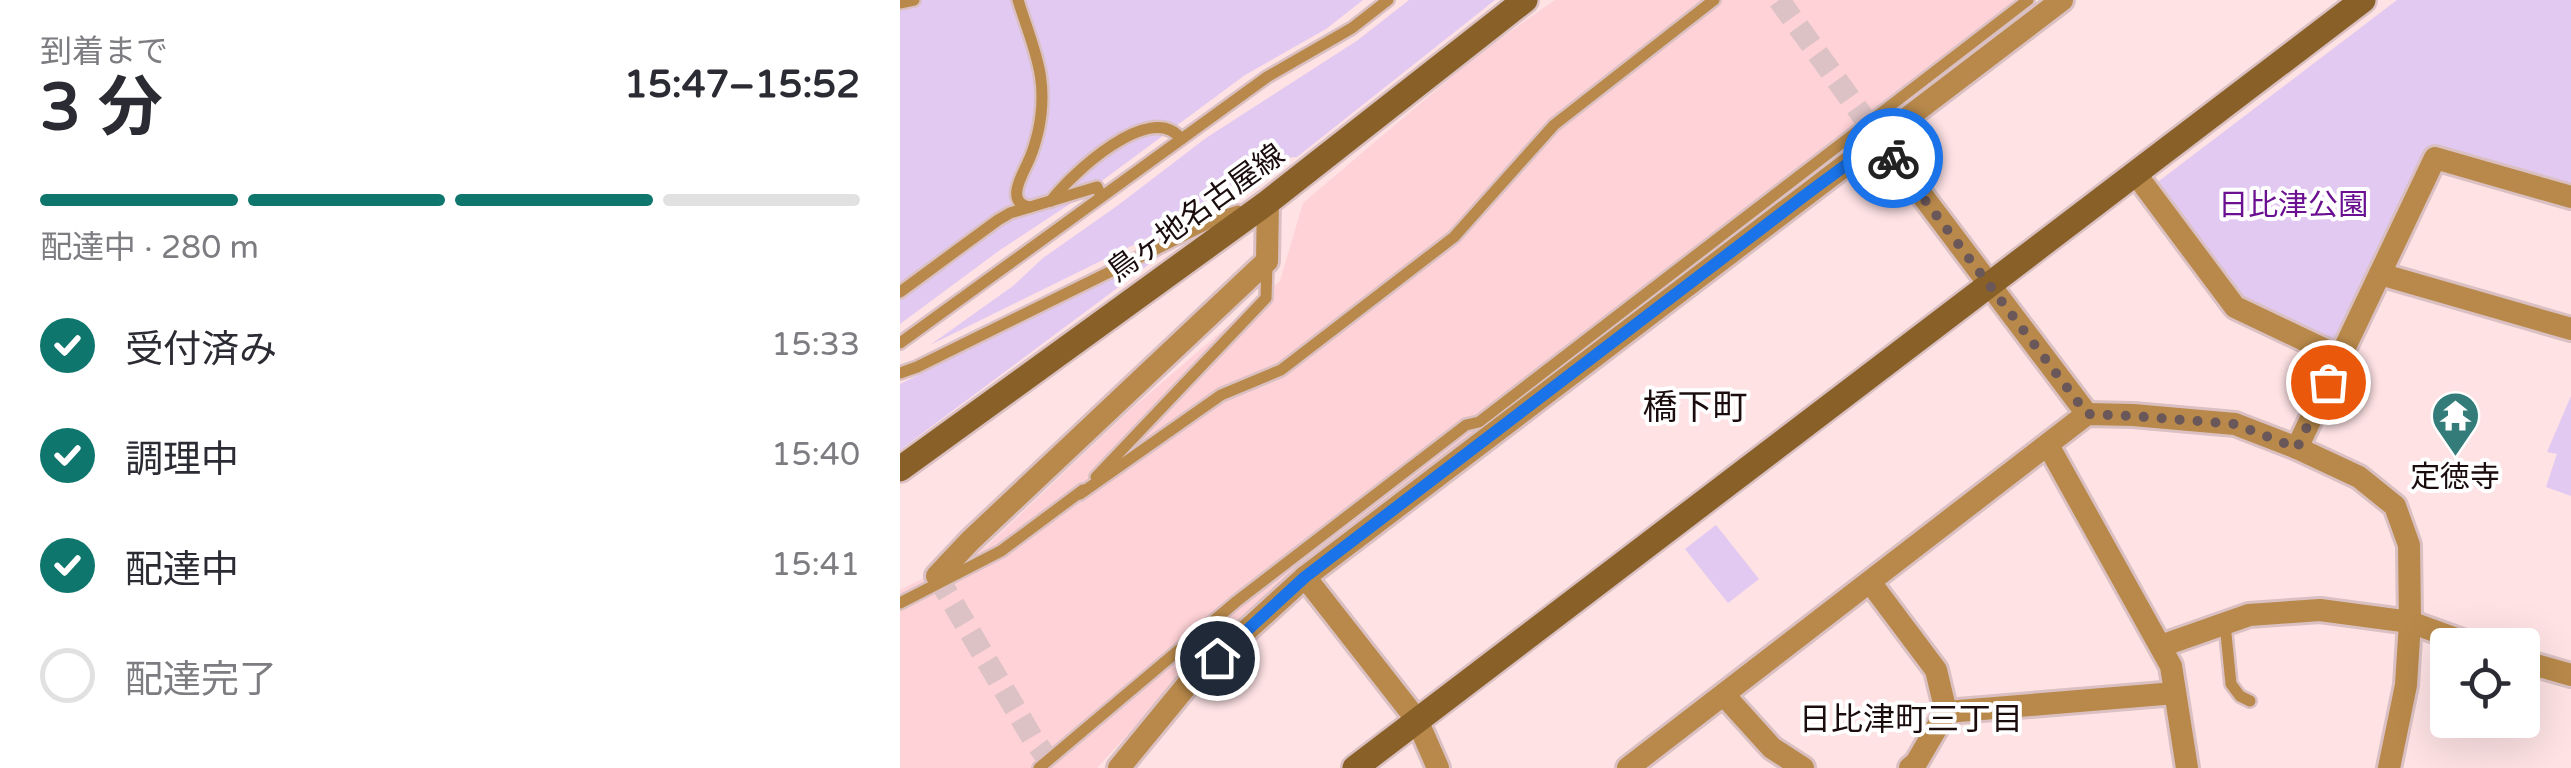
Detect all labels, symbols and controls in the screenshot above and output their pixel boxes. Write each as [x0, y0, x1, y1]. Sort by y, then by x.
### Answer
text: 到着まで [40, 33, 168, 71]
text: 15:47–15:52 [624, 62, 860, 108]
text: 3 分 [40, 69, 163, 148]
courier [1843, 108, 1943, 208]
icon: bike [1866, 131, 1921, 186]
street label: 鳥ヶ地名古屋線 [1100, 136, 1292, 290]
park label: 日比津公園 [2218, 187, 2368, 224]
text: 配達中 · 280 m [40, 229, 259, 267]
icon: check [40, 318, 95, 373]
text: 15:33 [771, 326, 860, 364]
text: 受付済み [125, 327, 277, 373]
pin [2286, 340, 2371, 425]
icon: bag [2301, 355, 2356, 410]
district label: 橋下町 [1642, 387, 1748, 429]
temple icon: 定徳寺 [2429, 390, 2481, 458]
icon: check [40, 428, 95, 483]
text: 15:40 [771, 436, 860, 474]
text: 調理中 [125, 437, 239, 483]
place label: 定徳寺 [2410, 459, 2500, 496]
icon: check [40, 538, 95, 593]
text: 15:41 [771, 546, 860, 584]
text: 配達中 [125, 547, 239, 593]
pin [1175, 616, 1260, 701]
map controls [2430, 628, 2540, 738]
button: locate [2430, 628, 2540, 738]
icon: home [1190, 631, 1245, 686]
text: 配達完了 [125, 657, 277, 703]
district label: 日比津町三丁目 [1799, 701, 2023, 739]

